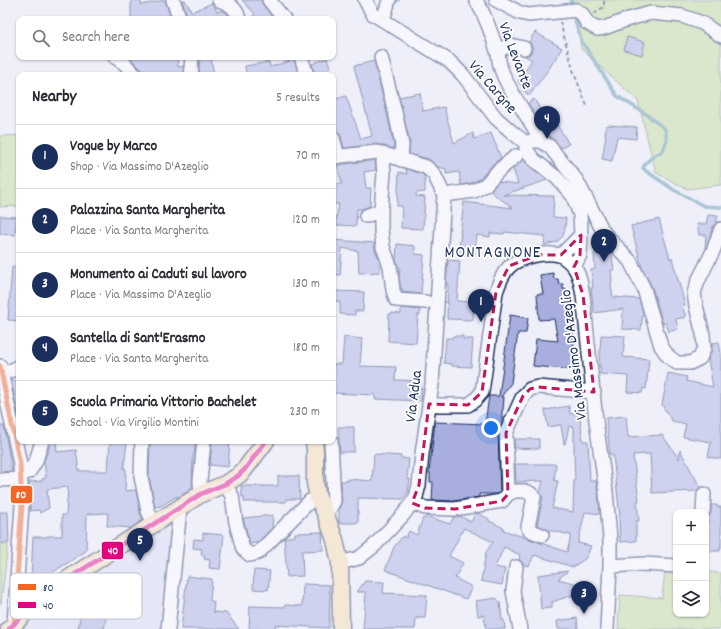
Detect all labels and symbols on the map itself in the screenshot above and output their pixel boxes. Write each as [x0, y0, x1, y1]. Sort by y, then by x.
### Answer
street label: Via Levante [491, 19, 538, 93]
street label: Via Cargne [462, 56, 522, 120]
pin: 4 [534, 106, 560, 139]
pin: 2 [591, 229, 617, 262]
district label: MONTAGNONE [444, 242, 542, 266]
street label: Via Massimo D'Azeglio [555, 288, 594, 421]
pin: 1 [468, 289, 494, 322]
street label: Via Adua [400, 368, 429, 424]
your location [481, 418, 501, 438]
line badge: 80 [10, 485, 33, 504]
text: 80 [16, 488, 26, 504]
pin: 5 [127, 528, 153, 561]
line badge: 40 [101, 541, 124, 560]
text: 40 [108, 544, 118, 560]
legend [10, 573, 142, 619]
text: 80 [43, 581, 53, 597]
pin: 3 [571, 581, 597, 614]
text: 40 [43, 599, 54, 615]

